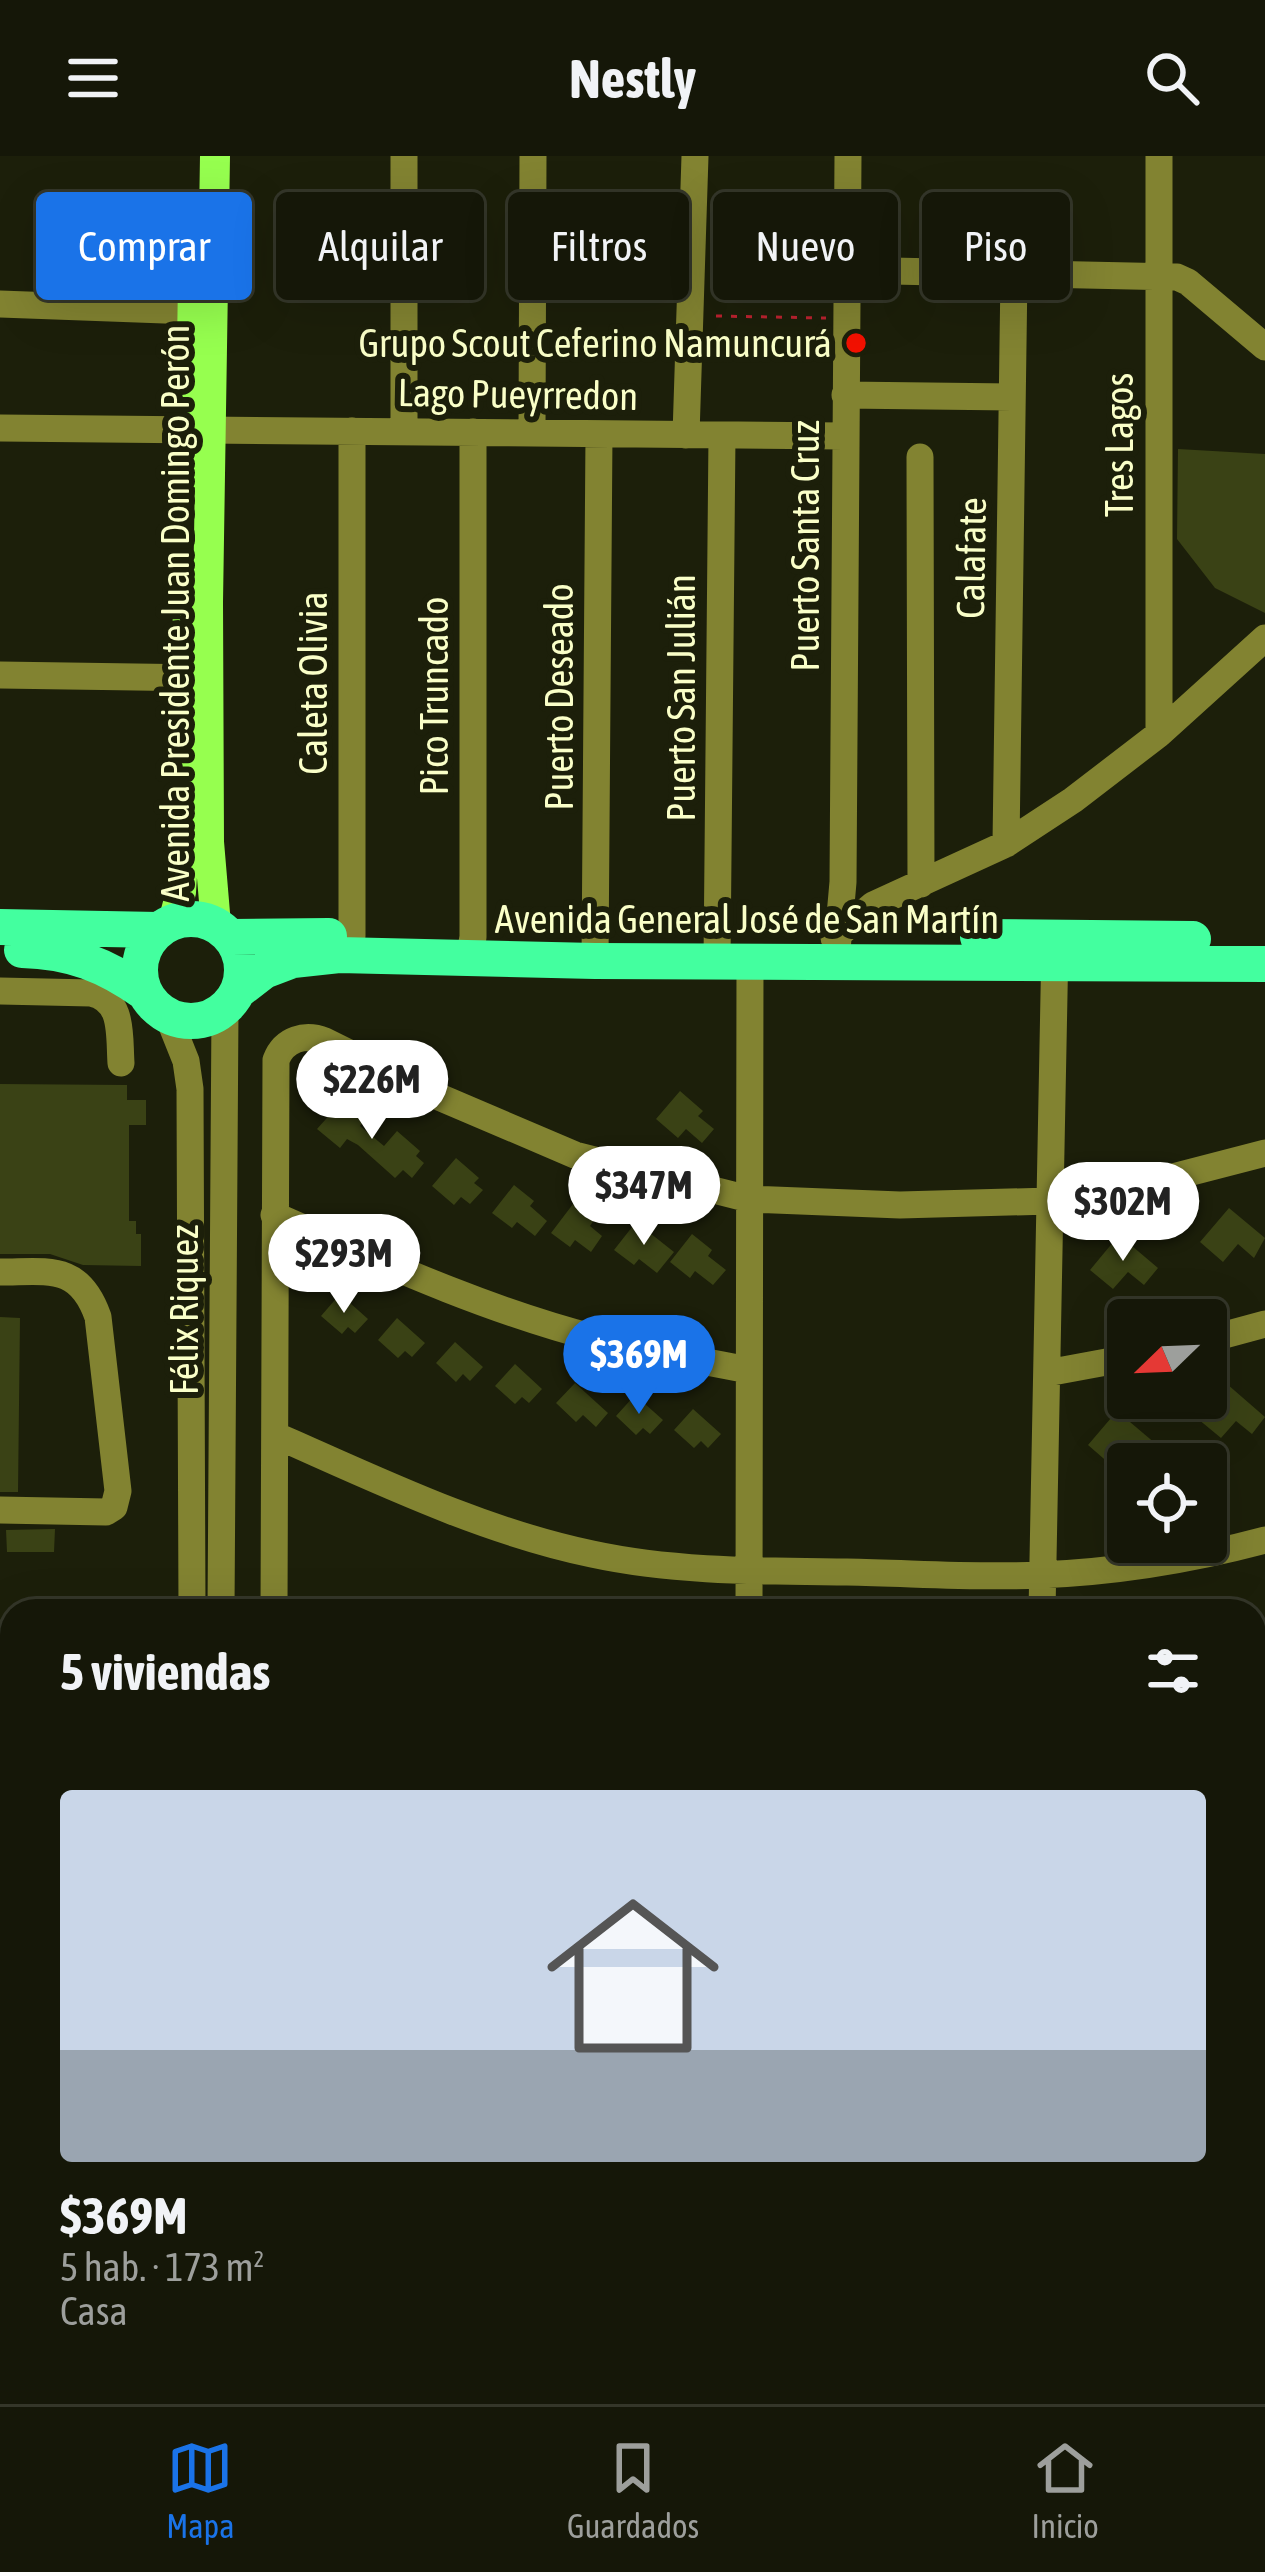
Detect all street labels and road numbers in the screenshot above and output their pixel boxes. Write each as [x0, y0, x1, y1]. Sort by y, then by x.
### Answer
street label: Avenida Presidente Juan Domingo Perón [153, 324, 197, 902]
street label: Lago Pueyrredon [397, 370, 639, 418]
street label: Tres Lagos [1097, 373, 1141, 517]
street label: Puerto Santa Cruz [783, 420, 827, 672]
street label: Calafate [948, 497, 994, 619]
street label: Puerto San Julián [659, 574, 703, 822]
street label: Puerto Deseado [537, 583, 581, 811]
street label: Caleta Olivia [291, 591, 335, 775]
street label: Pico Truncado [412, 597, 456, 795]
street label: Avenida General José de San Martín [495, 897, 999, 941]
street label: Félix Riquez [162, 1225, 206, 1395]

